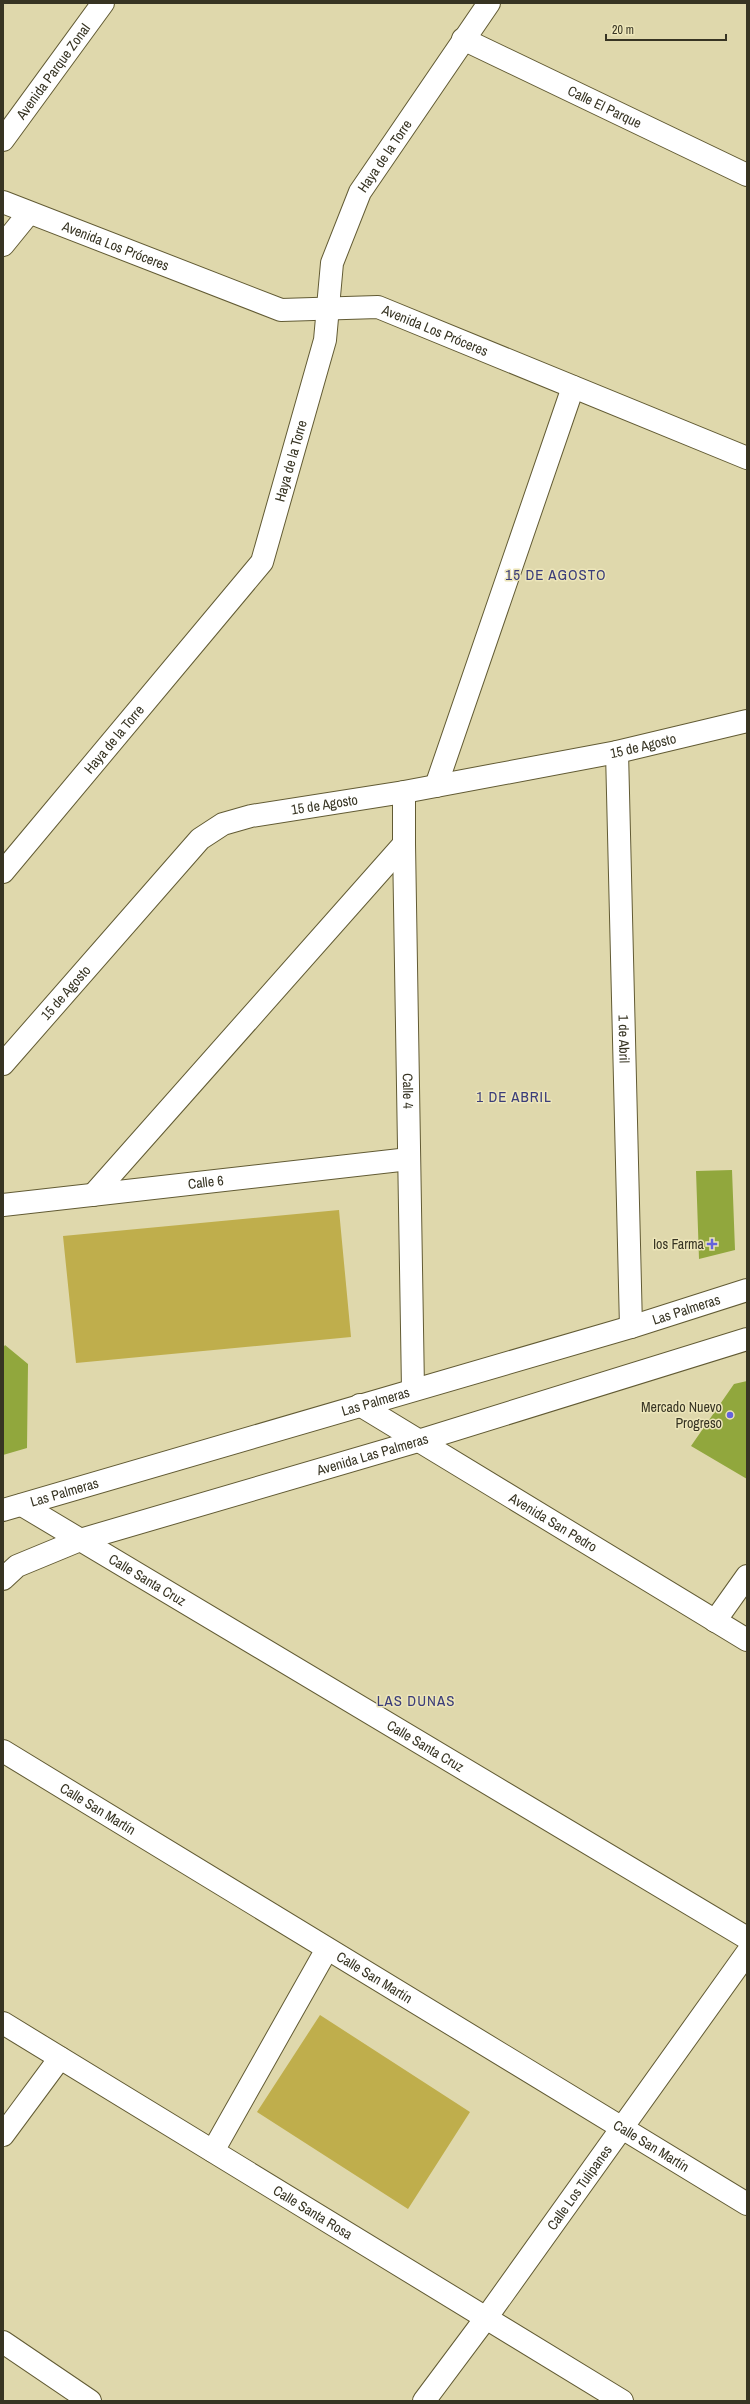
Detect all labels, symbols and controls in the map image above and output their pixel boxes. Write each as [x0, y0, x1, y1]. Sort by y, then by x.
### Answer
scale bar [606, 16, 726, 42]
street label: Avenida Parque Zonal [12, 20, 94, 124]
text: 20 m [612, 22, 634, 38]
street label: Calle El Parque [565, 81, 645, 132]
street label: Haya de la Torre [353, 116, 416, 196]
street label: Avenida Los Próceres [59, 217, 172, 275]
street label: Avenida Los Próceres [379, 300, 491, 360]
street label: Haya de la Torre [271, 418, 311, 504]
district label: 15 DE AGOSTO [505, 564, 607, 585]
street label: Haya de la Torre [80, 701, 148, 777]
street label: 15 de Agosto [609, 729, 678, 762]
street label: 15 de Agosto [290, 790, 359, 819]
street label: 15 de Agosto [37, 961, 94, 1024]
street label: 1 de Abril [614, 1014, 634, 1063]
street label: Calle 4 [399, 1073, 417, 1110]
district label: 1 DE ABRIL [476, 1086, 552, 1107]
street label: Calle 6 [187, 1171, 225, 1193]
place label: Ios Farma [653, 1235, 705, 1253]
marker: Ios Farma [707, 1239, 717, 1249]
street label: Las Palmeras [650, 1290, 723, 1329]
street label: Las Palmeras [339, 1383, 412, 1420]
place label: Mercado Nuevo Progreso [641, 1398, 722, 1432]
marker: Mercado Nuevo Progreso [725, 1410, 735, 1420]
street label: Avenida Las Palmeras [314, 1429, 431, 1479]
street label: Las Palmeras [28, 1474, 101, 1511]
street label: Avenida San Pedro [505, 1488, 600, 1556]
street label: Calle Santa Cruz [105, 1550, 189, 1610]
district label: LAS DUNAS [377, 1690, 455, 1711]
street label: Calle Santa Cruz [384, 1716, 468, 1776]
street label: Calle San Martín [57, 1779, 139, 1839]
street label: Calle San Martín [333, 1947, 416, 2007]
street label: Calle San Martín [610, 2116, 693, 2176]
street label: Calle Los Tulipanes [543, 2141, 616, 2234]
street label: Calle Santa Rosa [270, 2181, 356, 2244]

